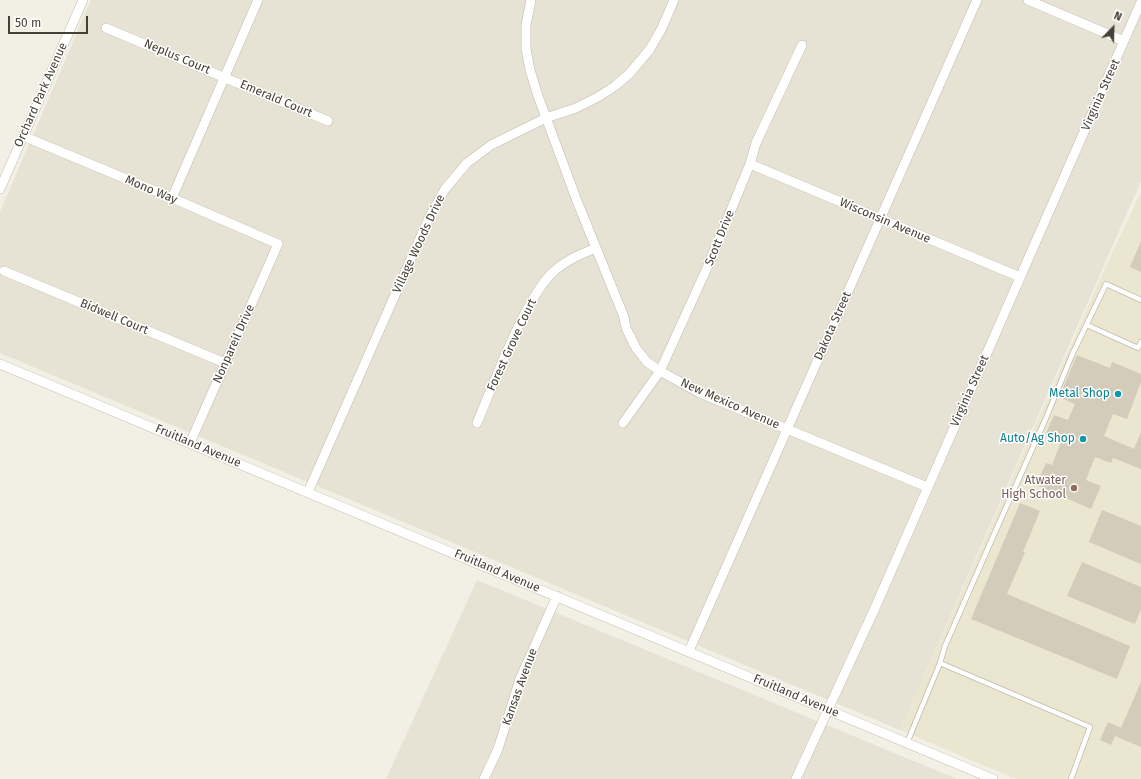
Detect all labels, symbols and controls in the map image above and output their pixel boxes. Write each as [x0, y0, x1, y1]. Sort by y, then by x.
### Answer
scale bar [10, 8, 90, 34]
north arrow [1093, 8, 1133, 48]
text: N [1112, 9, 1124, 24]
text: 50 m [15, 16, 41, 30]
street label: Neplus Court [142, 37, 212, 77]
street label: Orchard Park Avenue [11, 40, 71, 150]
street label: Virginia Street [1079, 57, 1123, 133]
street label: Emerald Court [238, 77, 314, 121]
street label: Mono Way [123, 173, 179, 207]
street label: Village Woods Drive [390, 192, 448, 296]
street label: Wisconsin Avenue [837, 195, 933, 247]
street label: Scott Drive [702, 208, 738, 268]
street label: Dakota Street [811, 289, 855, 363]
street label: Bidwell Court [78, 296, 150, 338]
street label: Forest Grove Court [484, 297, 540, 393]
street label: Nonpareil Drive [210, 302, 258, 386]
street label: Virginia Street [948, 353, 992, 429]
street label: New Mexico Avenue [678, 376, 782, 432]
place label: Metal Shop [1049, 387, 1110, 401]
marker: Metal Shop [1113, 389, 1123, 399]
street label: Fruitland Avenue [153, 421, 243, 471]
place label: Auto/Ag Shop [1000, 432, 1075, 446]
marker: Auto/Ag Shop [1078, 434, 1088, 444]
place label: Atwater High School [1001, 474, 1066, 502]
marker: Atwater High School [1069, 483, 1079, 493]
street label: Fruitland Avenue [452, 546, 542, 596]
street label: Kansas Avenue [499, 646, 541, 728]
street label: Fruitland Avenue [751, 671, 841, 721]

